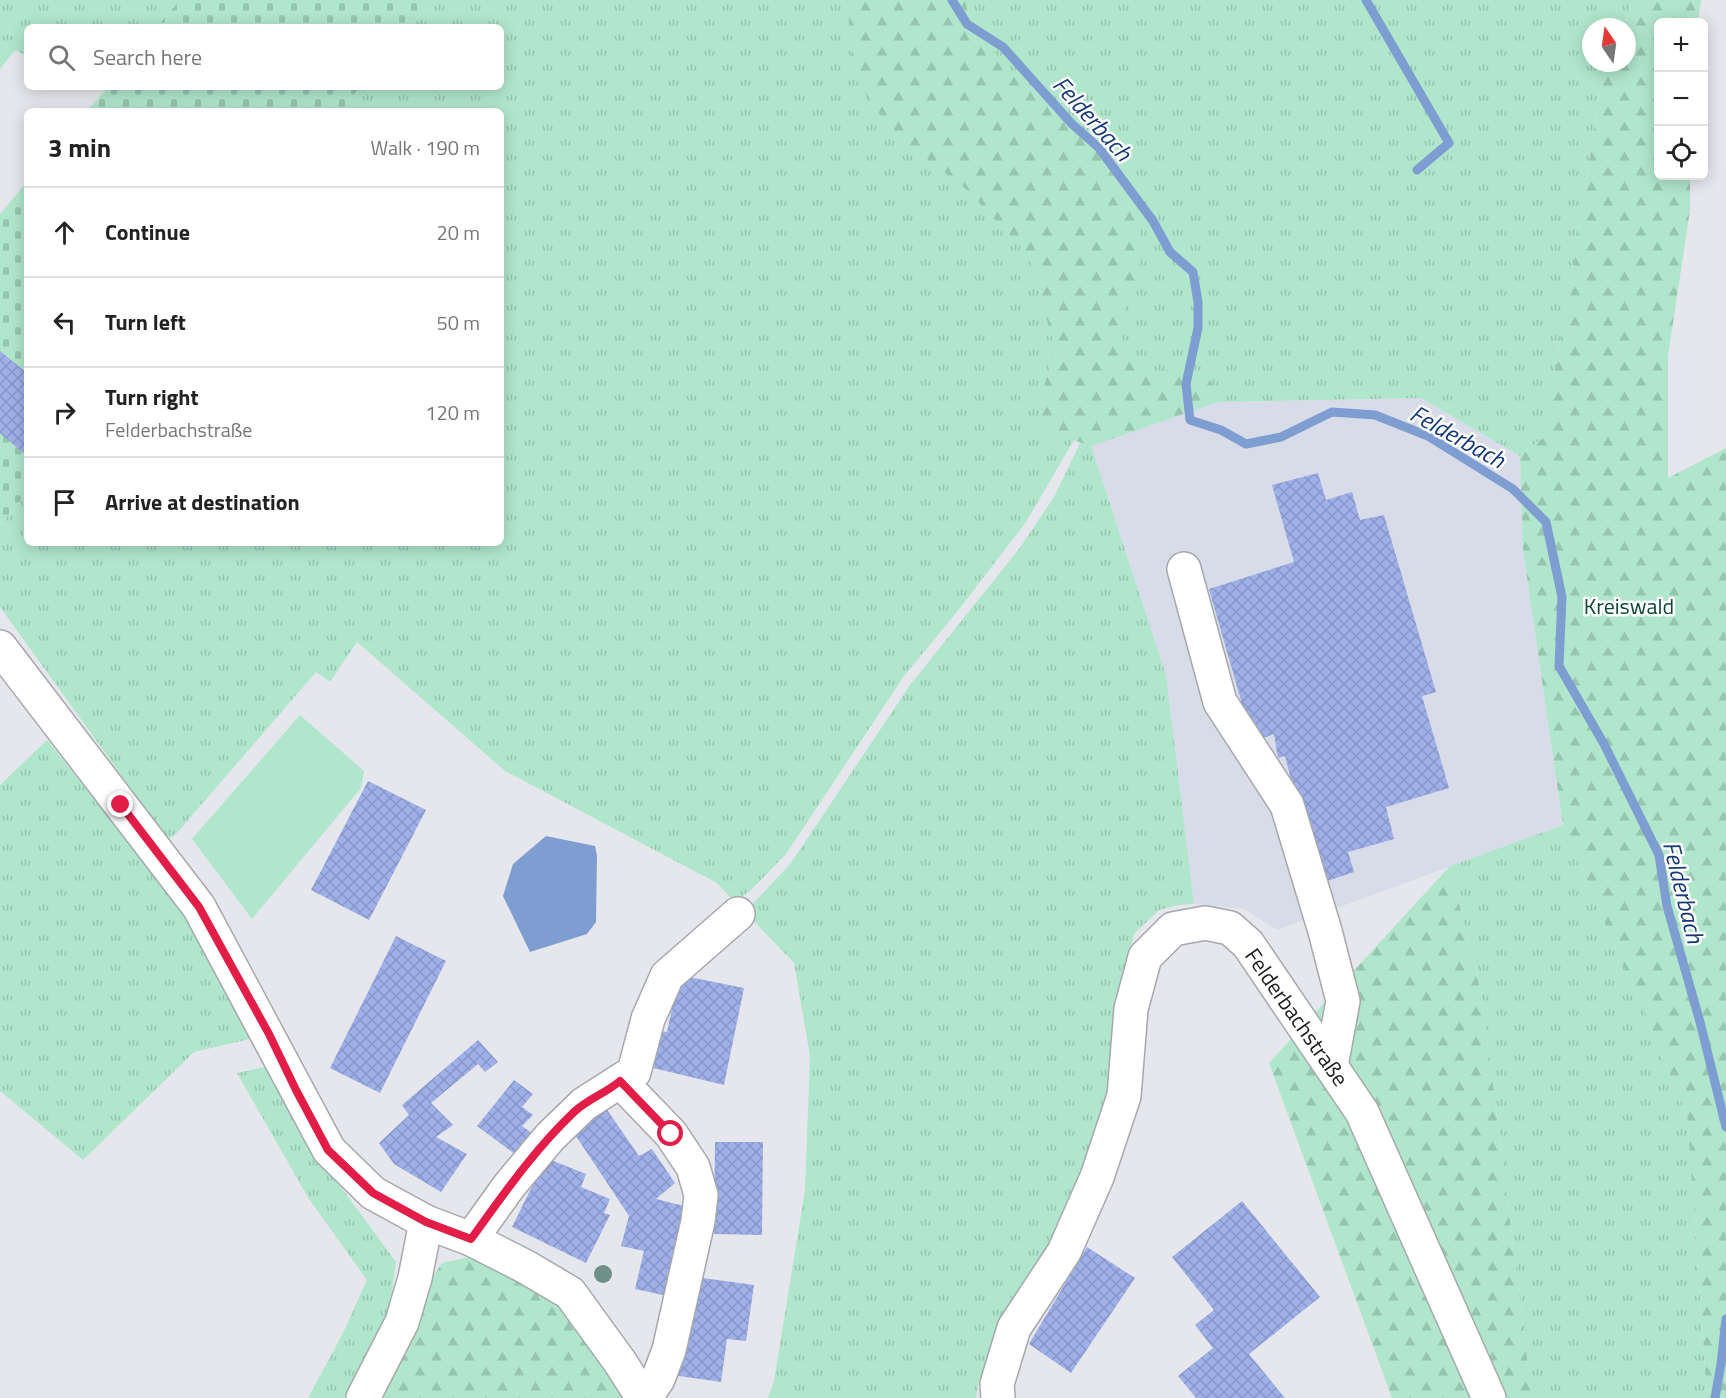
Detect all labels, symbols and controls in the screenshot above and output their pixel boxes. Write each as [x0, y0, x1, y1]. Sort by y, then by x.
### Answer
north arrow [1582, 18, 1636, 72]
map controls [1654, 18, 1708, 180]
button: + [1654, 18, 1708, 72]
search box [24, 24, 504, 90]
text: Search here [93, 40, 202, 74]
icon: search [45, 41, 78, 74]
water label: Felderbach [1045, 67, 1142, 169]
button: − [1654, 72, 1708, 126]
button: locate [1654, 126, 1708, 180]
text: 3 min [48, 128, 111, 167]
text: Walk · 190 m [371, 132, 480, 163]
text: Continue [105, 215, 190, 249]
icon: ahead [48, 216, 81, 249]
text: 20 m [436, 217, 480, 248]
text: Turn left [105, 305, 186, 339]
icon: left [48, 306, 81, 339]
text: 50 m [436, 307, 480, 338]
text: Turn right [105, 380, 199, 414]
water label: Felderbach [1404, 395, 1513, 477]
icon: right [48, 396, 81, 429]
text: 120 m [425, 397, 480, 428]
text: Felderbachstraße [105, 414, 252, 445]
text: Arrive at destination [105, 485, 300, 519]
icon: arrive [48, 486, 81, 519]
park label: Kreiswald [1584, 589, 1674, 623]
route end [107, 791, 133, 817]
water label: Felderbach [1654, 837, 1714, 948]
street label: Felderbachstraße [1237, 941, 1357, 1093]
route start [657, 1120, 683, 1146]

